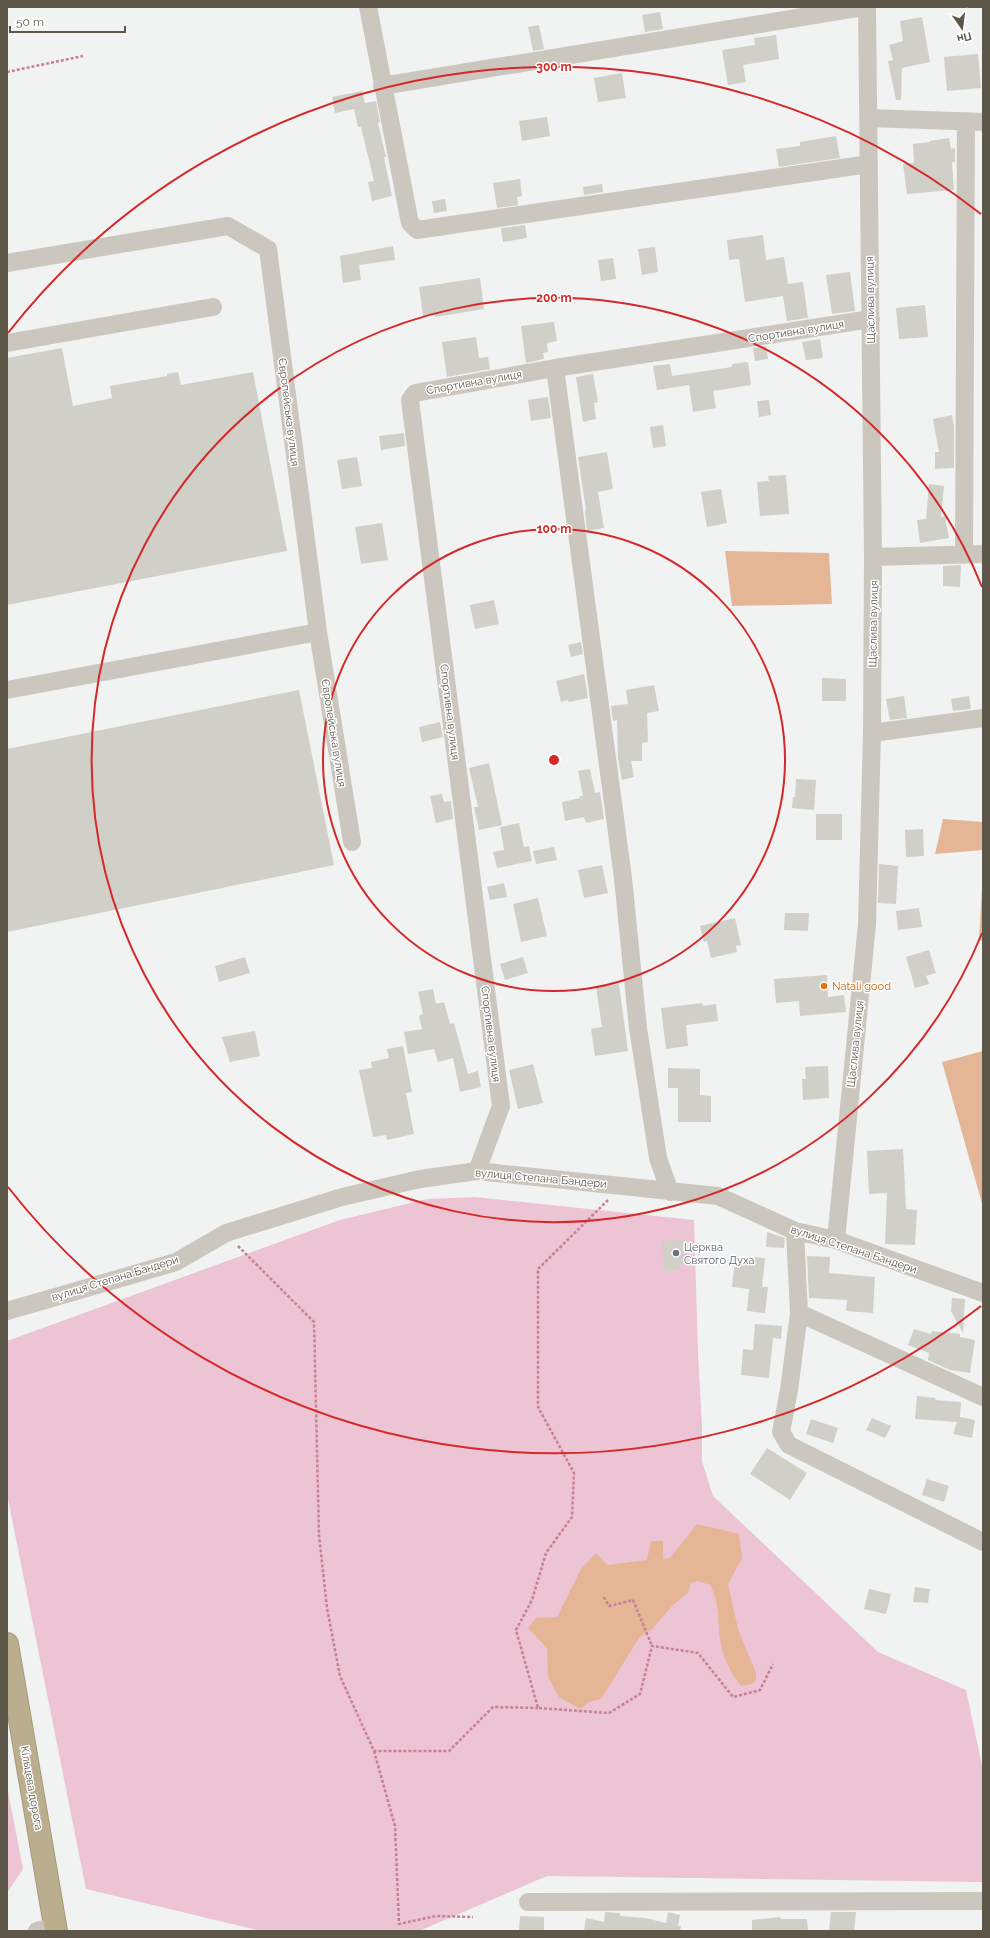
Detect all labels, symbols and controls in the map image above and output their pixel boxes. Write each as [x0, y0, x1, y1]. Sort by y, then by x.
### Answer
scale bar [10, 8, 125, 34]
north arrow [942, 8, 982, 48]
text: 50 m [16, 15, 44, 29]
text: Пн [956, 29, 973, 45]
text: 300 m [536, 60, 572, 74]
street label: Щаслива вулиця [863, 256, 878, 344]
text: 200 m [536, 291, 572, 305]
street label: Спортивна вулиця [747, 318, 845, 345]
street label: Європейська вулиця [275, 357, 302, 467]
street label: Спортивна вулиця [425, 368, 523, 397]
text: 100 m [537, 522, 571, 536]
street label: Щаслива вулиця [866, 580, 881, 668]
street label: Спортивна вулиця [437, 663, 462, 761]
street label: Європейська вулиця [319, 678, 348, 788]
centre of rings [547, 753, 561, 767]
place label: Natali good [832, 980, 891, 993]
marker: Natali good [819, 981, 829, 991]
street label: Спортивна вулиця [478, 985, 503, 1083]
street label: Щаслива вулиця [844, 1000, 867, 1088]
street label: вулиця Степана Бандери [475, 1166, 607, 1191]
street label: вулиця Степана Бандери [789, 1223, 919, 1276]
place label: Церква Святого Духа [684, 1241, 754, 1267]
marker: Церква Святого Духа [671, 1248, 681, 1258]
street label: вулиця Степана Бандери [50, 1253, 180, 1304]
street label: Кільцева дорога [18, 1745, 45, 1831]

